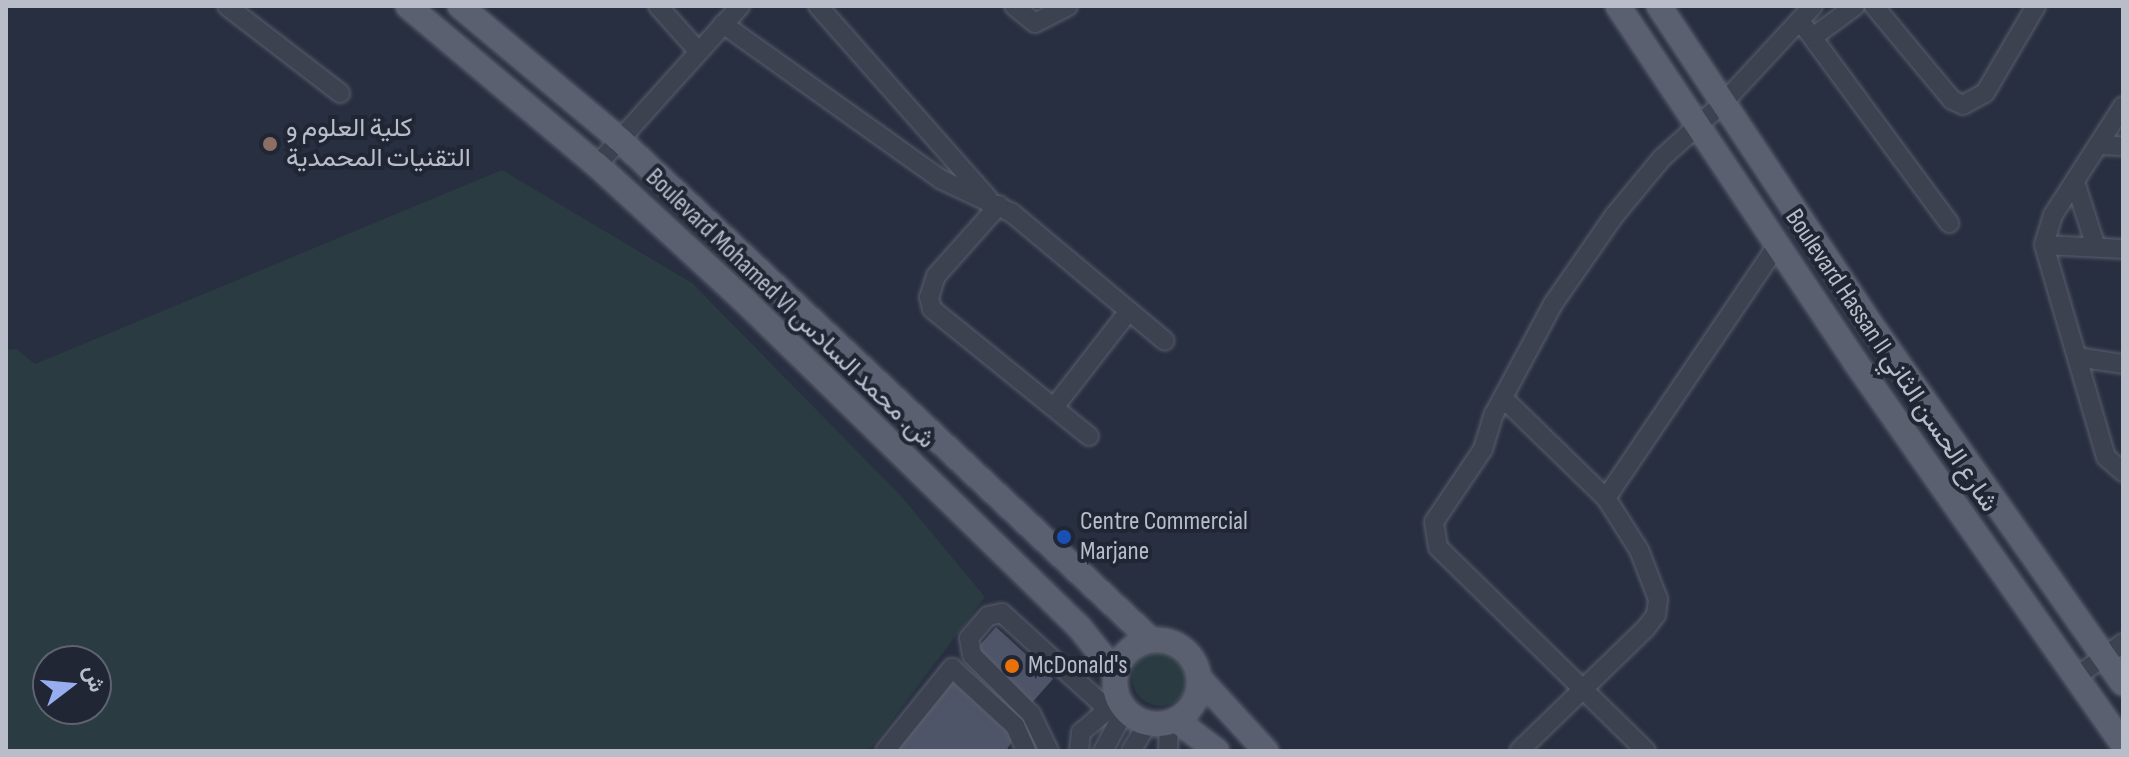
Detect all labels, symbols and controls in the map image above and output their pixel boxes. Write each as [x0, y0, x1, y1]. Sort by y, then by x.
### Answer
place label: كلية العلوم و التقنيات المحمدية [286, 113, 471, 174]
marker: كلية العلوم و التقنيات المحمدية [261, 135, 279, 153]
street label: Boulevard Mohamed VI ش. محمد السادس [639, 162, 941, 456]
street label: Boulevard Hassan II شارع الحسن الثاني [1778, 204, 2004, 518]
place label: Centre Commercial Marjane [1080, 506, 1248, 568]
marker: Centre Commercial Marjane [1055, 528, 1073, 546]
north arrow [32, 645, 112, 725]
place label: McDonald's [1028, 650, 1128, 682]
marker: McDonald's [1003, 657, 1021, 675]
text: ش [77, 662, 110, 695]

